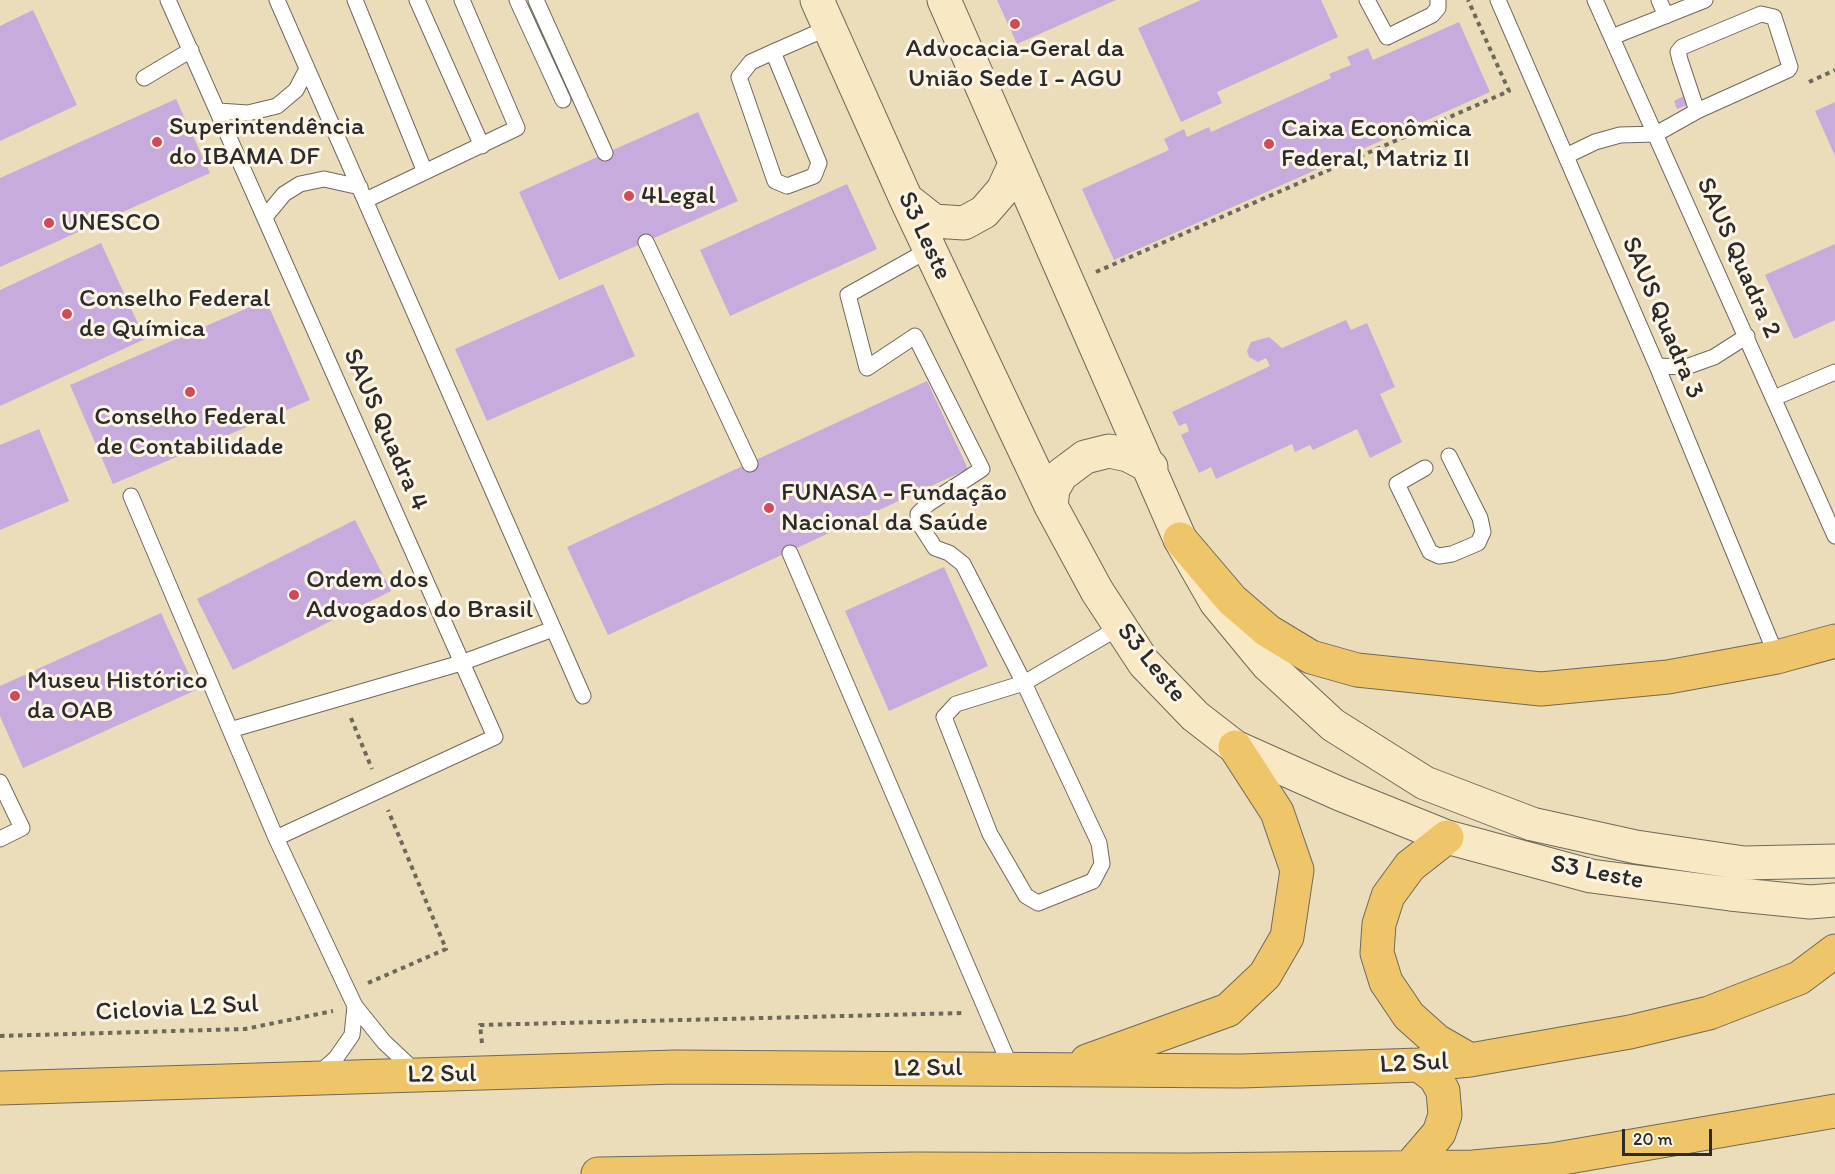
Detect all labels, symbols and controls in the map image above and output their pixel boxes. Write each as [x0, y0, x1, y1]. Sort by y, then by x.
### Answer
marker: Advocacia-Geral da União Sede I - AGU [1008, 17, 1022, 31]
place label: Advocacia-Geral da União Sede I - AGU [906, 33, 1124, 94]
place label: Superintendência do IBAMA DF [169, 111, 364, 172]
place label: Caixa Econômica Federal, Matriz II [1281, 113, 1471, 174]
marker: Superintendência do IBAMA DF [150, 135, 164, 149]
marker: Caixa Econômica Federal, Matriz II [1262, 137, 1276, 151]
street label: SAUS Quadra 2 [1689, 173, 1787, 343]
place label: 4Legal [641, 180, 716, 212]
street label: S3 Leste [890, 187, 958, 285]
marker: 4Legal [622, 189, 636, 203]
place label: UNESCO [61, 207, 160, 239]
marker: UNESCO [42, 216, 56, 230]
street label: SAUS Quadra 3 [1614, 232, 1710, 404]
place label: Conselho Federal de Química [79, 283, 270, 344]
marker: Conselho Federal de Química [60, 307, 74, 321]
street label: SAUS Quadra 4 [335, 344, 435, 516]
marker: Conselho Federal de Contabilidade [183, 385, 197, 399]
place label: Conselho Federal de Contabilidade [94, 401, 286, 462]
place label: FUNASA - Fundação Nacional da Saúde [781, 477, 1007, 538]
marker: FUNASA - Fundação Nacional da Saúde [762, 501, 776, 515]
place label: Ordem dos Advogados do Brasil [306, 564, 533, 626]
marker: Ordem dos Advogados do Brasil [287, 588, 301, 602]
street label: S3 Leste [1109, 617, 1193, 709]
place label: Museu Histórico da OAB [27, 665, 208, 726]
marker: Museu Histórico da OAB [8, 689, 22, 703]
street label: S3 Leste [1548, 849, 1646, 897]
street label: Ciclovia L2 Sul [95, 989, 259, 1029]
street label: L2 Sul [1379, 1047, 1449, 1081]
street label: L2 Sul [893, 1053, 963, 1085]
street label: L2 Sul [407, 1059, 477, 1091]
scale bar [1625, 1117, 1715, 1155]
text: 20 m [1633, 1128, 1673, 1150]

